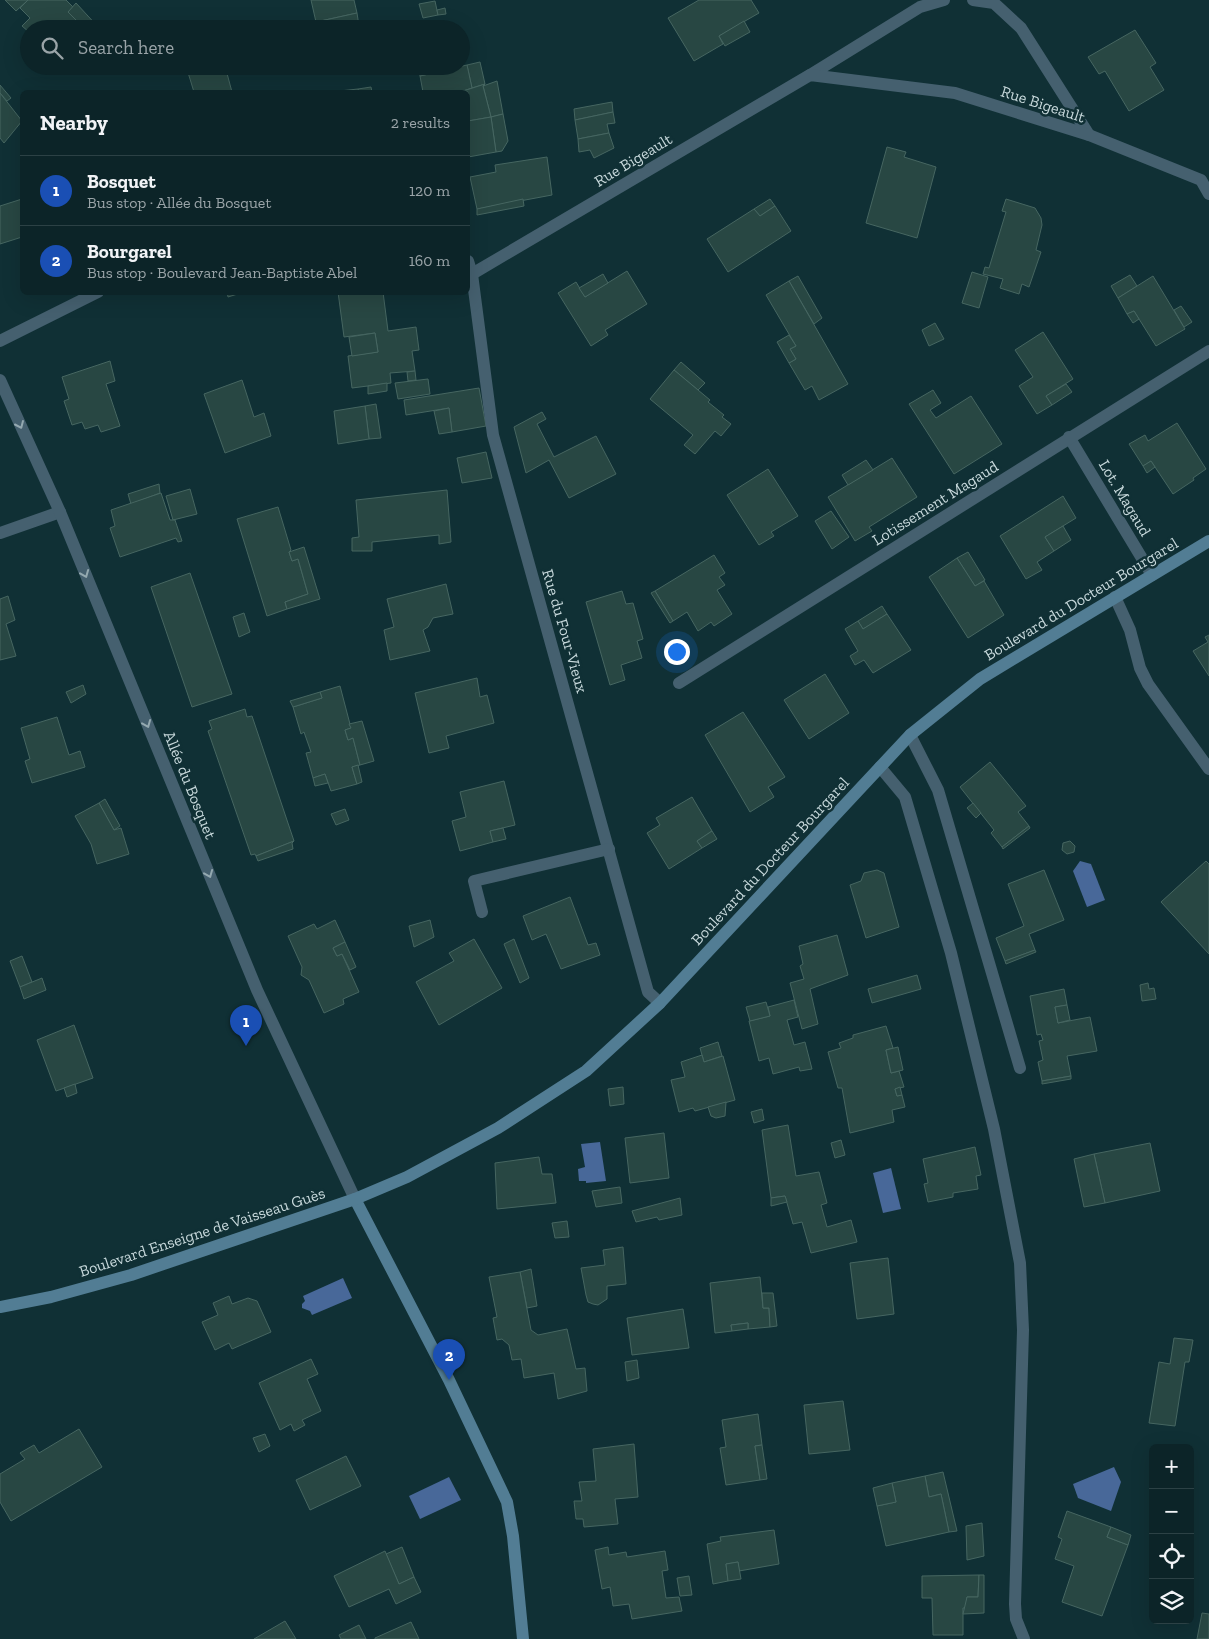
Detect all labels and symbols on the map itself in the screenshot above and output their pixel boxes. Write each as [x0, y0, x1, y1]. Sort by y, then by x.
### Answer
street label: Rue Bigeault [999, 81, 1088, 127]
street label: Rue Bigeault [591, 129, 675, 191]
one-way arrow [14, 420, 25, 429]
street label: Lotissement Magaud [869, 456, 1002, 549]
street label: Lot. Magaud [1095, 456, 1155, 540]
street label: Boulevard du Docteur Bourgarel [981, 534, 1181, 664]
street label: Rue du Four-Vieux [538, 567, 592, 695]
one-way arrow [79, 569, 89, 578]
your location [664, 639, 690, 665]
one-way arrow [141, 719, 151, 728]
street label: Allée du Bosquet [160, 728, 220, 842]
street label: Boulevard du Docteur Bourgarel [687, 773, 853, 949]
one-way arrow [203, 869, 213, 878]
pin: 1 [230, 1005, 262, 1046]
street label: Boulevard Enseigne de Vaisseau Guès [77, 1183, 327, 1281]
pin: 2 [433, 1339, 465, 1380]

